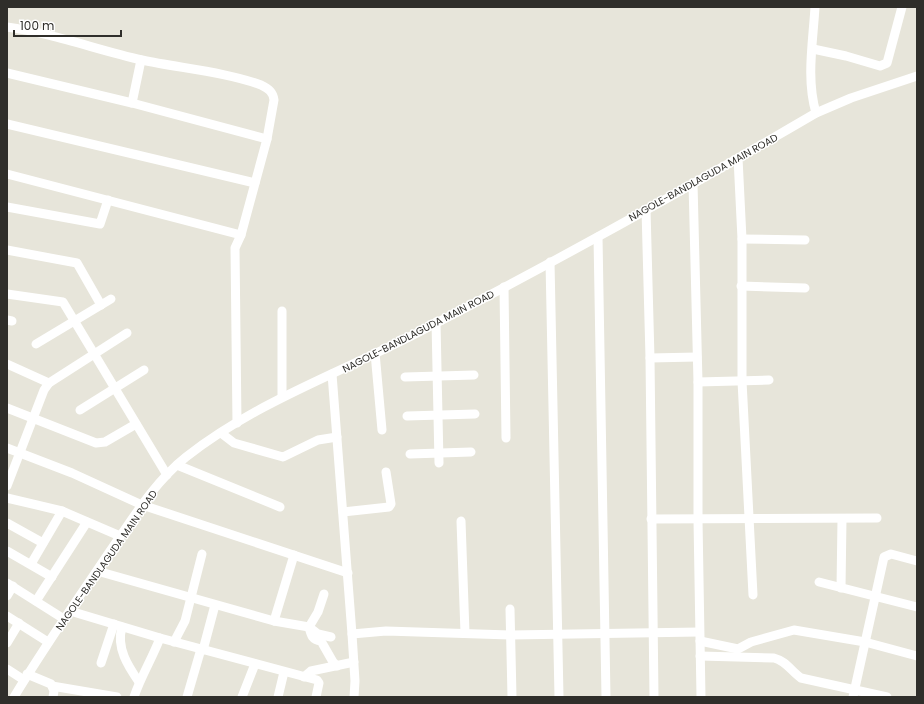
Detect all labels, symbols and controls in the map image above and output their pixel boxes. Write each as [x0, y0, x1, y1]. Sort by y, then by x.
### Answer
scale bar [14, 12, 121, 38]
text: 100 m [20, 17, 54, 34]
street label: NAGOLE-BANDLAGUDA MAIN ROAD [626, 130, 781, 225]
street label: NAGOLE-BANDLAGUDA MAIN ROAD [340, 286, 497, 376]
street label: NAGOLE-BANDLAGUDA MAIN ROAD [52, 487, 161, 634]

